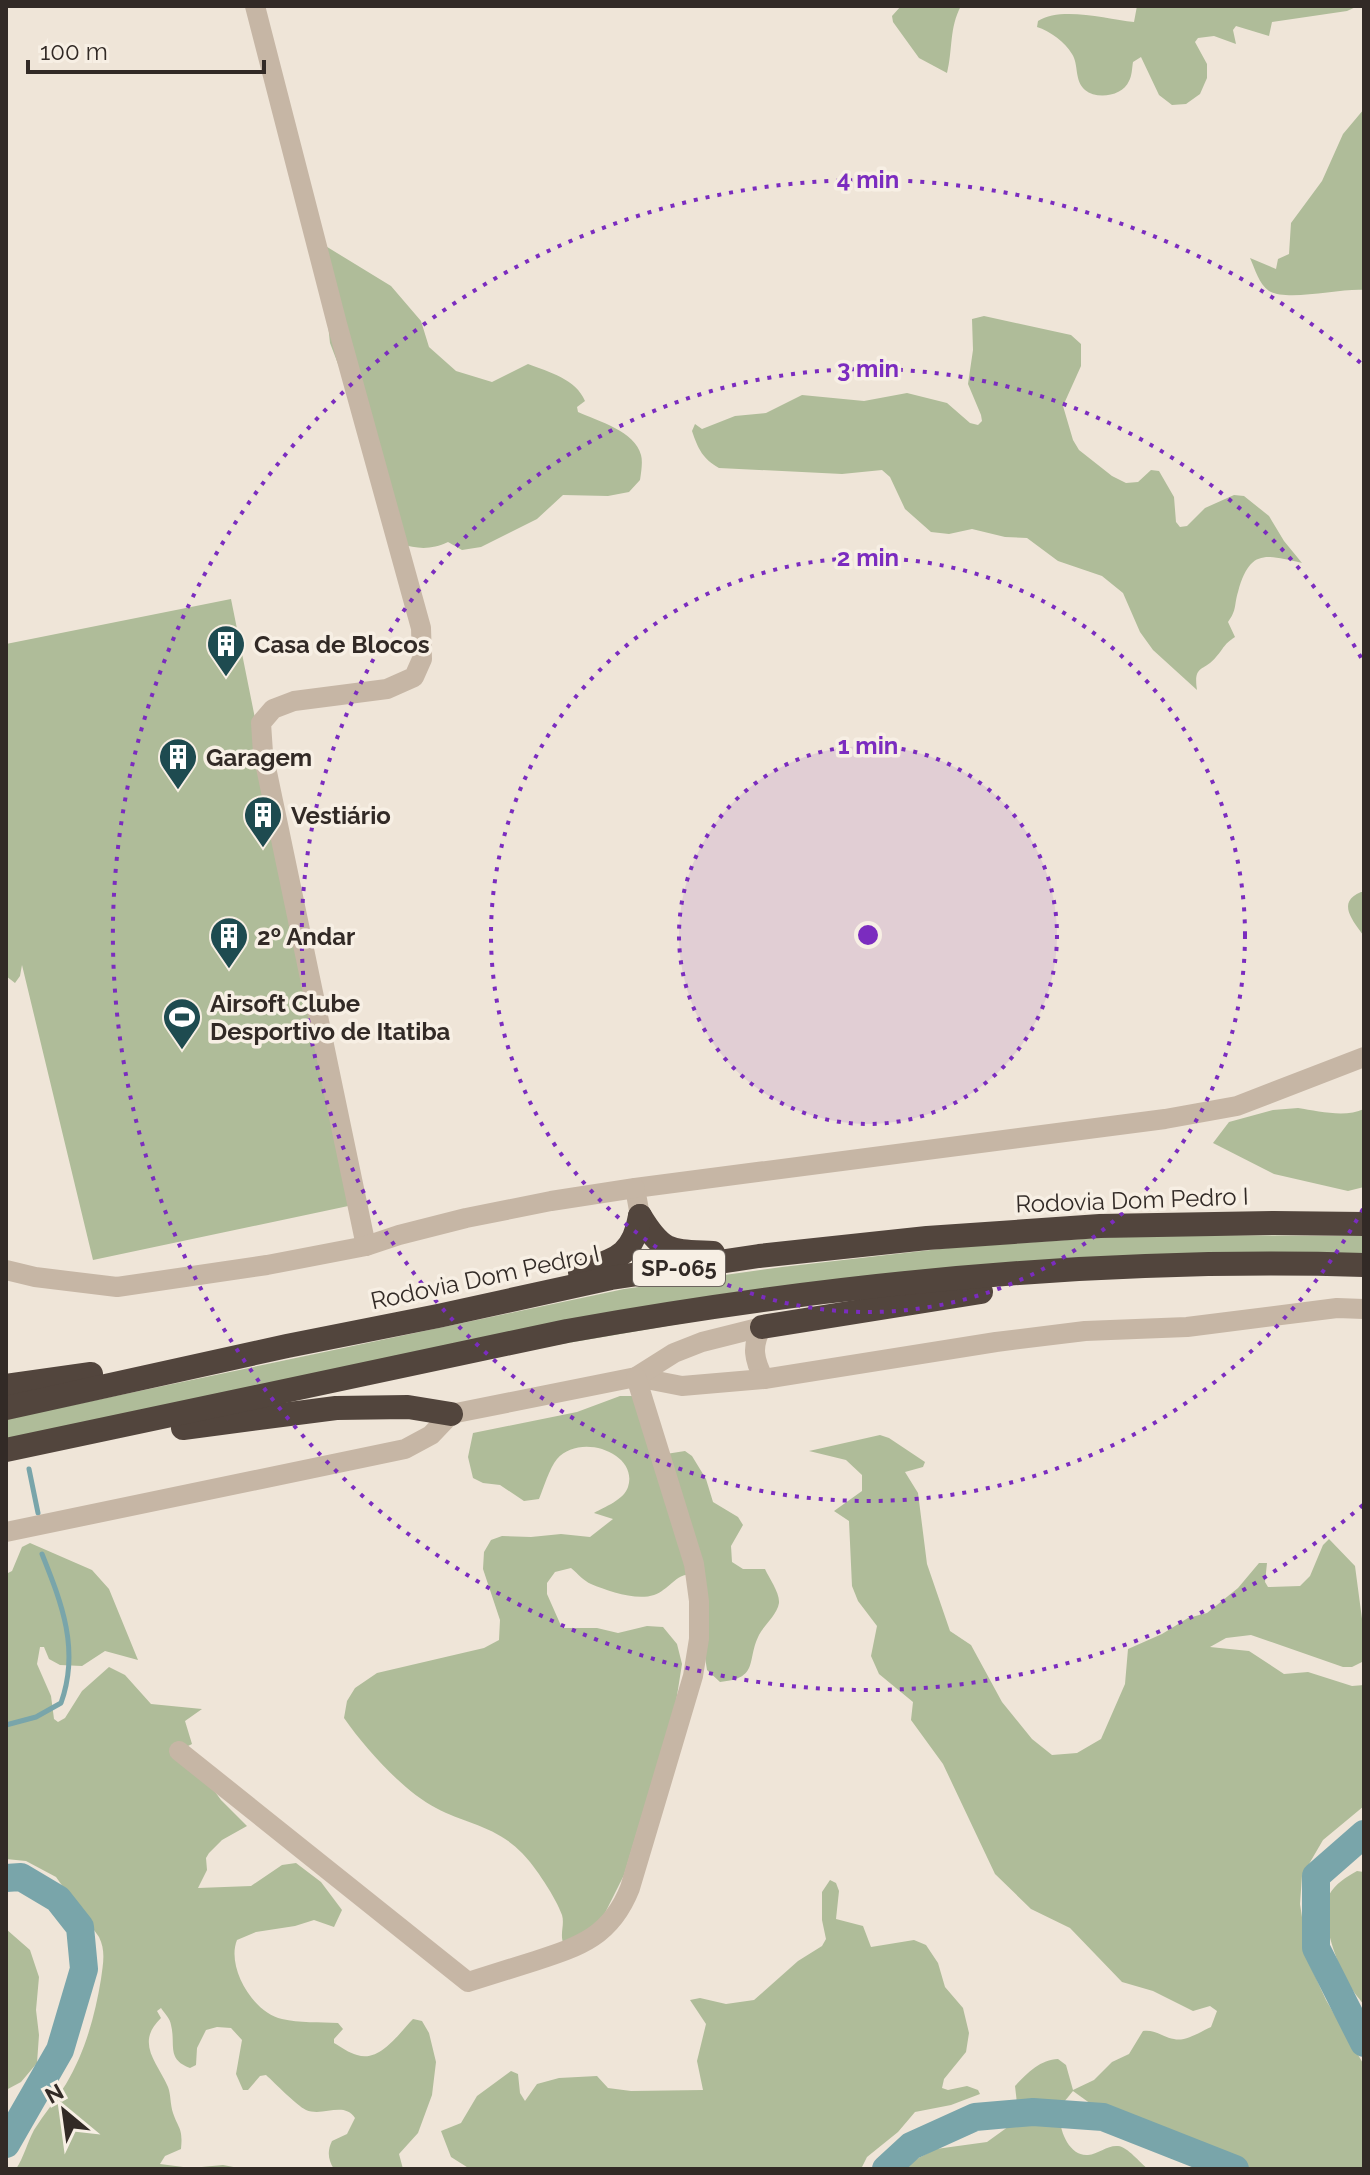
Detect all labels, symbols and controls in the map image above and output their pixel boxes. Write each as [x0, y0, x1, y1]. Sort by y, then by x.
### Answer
scale bar [28, 24, 264, 74]
text: 100 m [40, 37, 108, 66]
text: 4 min [837, 165, 899, 194]
text: 3 min [837, 354, 899, 383]
text: 2 min [837, 543, 899, 572]
building icon: Casa de Blocos [205, 623, 247, 678]
place label: Casa de Blocos [254, 630, 430, 659]
text: 1 min [838, 731, 898, 760]
building icon: Garagem [157, 736, 199, 791]
place label: Garagem [206, 743, 312, 772]
building icon: Vestiário [242, 794, 284, 849]
place label: Vestiário [291, 801, 391, 830]
building icon: 2º Andar [208, 915, 250, 970]
centre of rings [854, 921, 882, 949]
place label: 2º Andar [257, 922, 355, 951]
place label: Airsoft Clube Desportivo de Itatiba [210, 989, 451, 1046]
sports icon: Airsoft Clube Desportivo de Itatiba [161, 996, 203, 1051]
street label: Rodovia Dom Pedro I [1015, 1181, 1249, 1219]
street label: Rodovia Dom Pedro I [368, 1239, 602, 1315]
road number: SP-065 [633, 1250, 725, 1286]
north arrow [24, 2071, 104, 2151]
text: N [41, 2078, 68, 2109]

